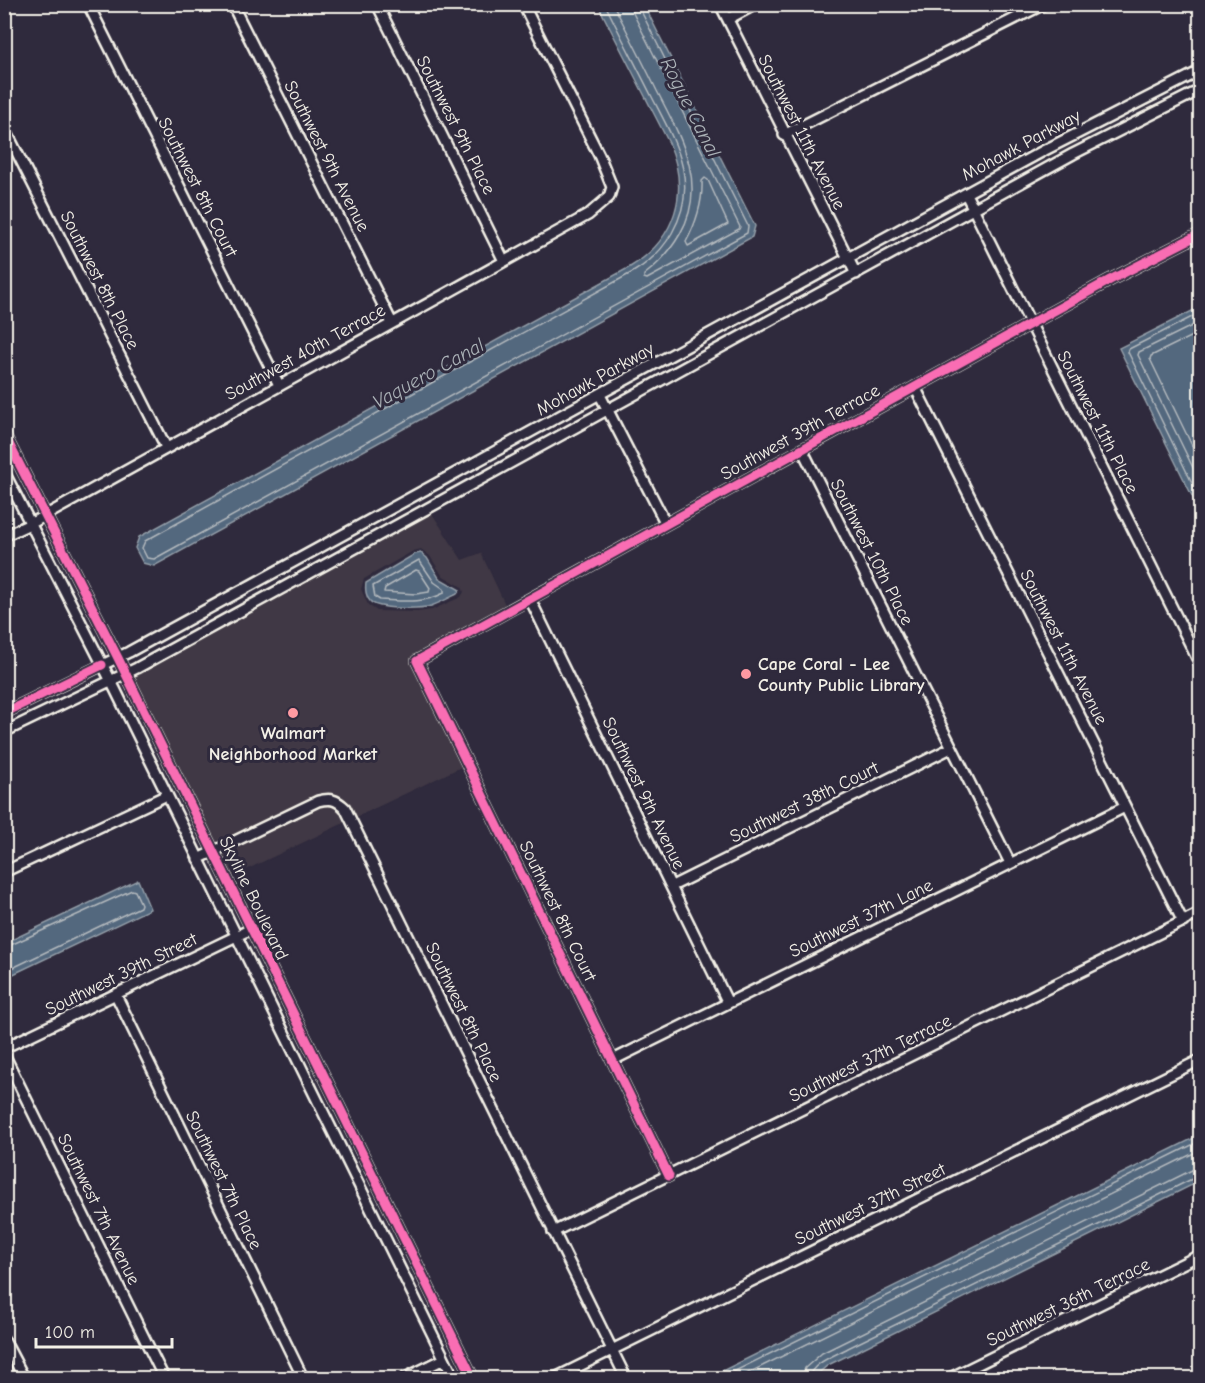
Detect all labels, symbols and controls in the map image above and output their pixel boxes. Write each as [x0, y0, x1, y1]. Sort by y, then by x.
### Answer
street label: Southwest 11th Avenue [753, 51, 850, 213]
street label: Southwest 9th Place [411, 52, 500, 198]
water label: Rogue Canal [656, 54, 726, 161]
street label: Southwest 9th Avenue [279, 77, 374, 235]
street label: Mohawk Parkway [958, 105, 1085, 186]
street label: Southwest 8th Court [153, 114, 242, 261]
street label: Southwest 8th Place [56, 207, 144, 353]
street label: Southwest 40th Terrace [221, 300, 389, 405]
water label: Vaquero Canal [368, 333, 489, 414]
street label: Mohawk Parkway [533, 338, 659, 420]
street label: Southwest 11th Place [1052, 347, 1143, 497]
street label: Southwest 39th Terrace [717, 380, 884, 485]
street label: Southwest 10th Place [826, 476, 918, 629]
street label: Southwest 11th Avenue [1015, 566, 1112, 728]
place label: Cape Coral - Lee County Public Library [758, 654, 925, 696]
marker: Cape Coral - Lee County Public Library [739, 667, 753, 681]
marker: Walmart Neighborhood Market [286, 706, 300, 720]
street label: Southwest 9th Avenue [598, 714, 690, 873]
place label: Walmart Neighborhood Market [209, 723, 378, 765]
street label: Southwest 38th Court [726, 757, 883, 848]
street label: Skyline Boulevard [214, 833, 293, 964]
street label: Southwest 8th Court [514, 838, 601, 986]
street label: Southwest 37th Lane [786, 875, 936, 962]
street label: Southwest 39th Street [42, 928, 201, 1020]
street label: Southwest 8th Place [421, 939, 506, 1085]
street label: Southwest 37th Terrace [786, 1010, 955, 1107]
street label: Southwest 7th Place [181, 1107, 266, 1253]
street label: Southwest 7th Avenue [53, 1130, 144, 1288]
street label: Southwest 37th Street [791, 1158, 950, 1250]
street label: Southwest 36th Terrace [983, 1254, 1153, 1351]
scale bar [36, 1311, 172, 1349]
text: 100 m [45, 1322, 95, 1343]

